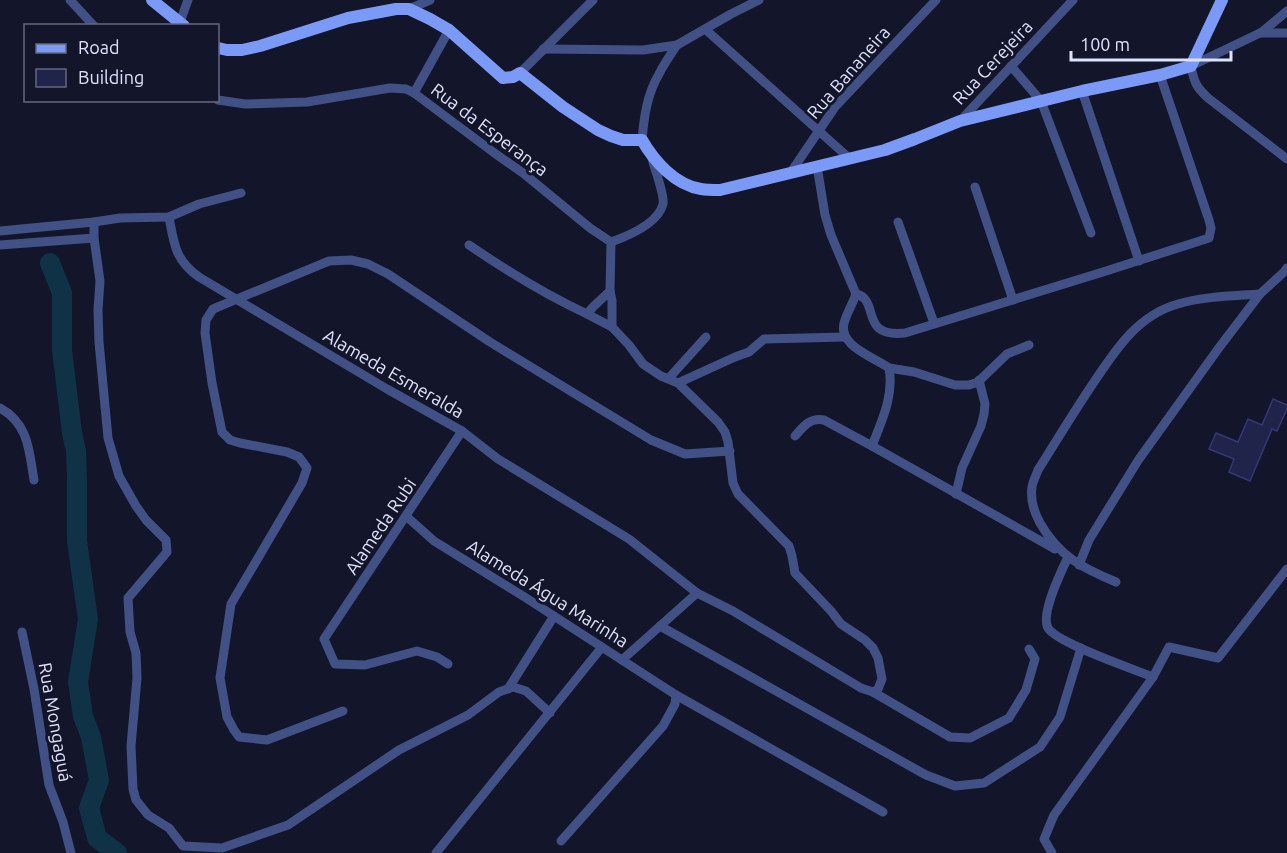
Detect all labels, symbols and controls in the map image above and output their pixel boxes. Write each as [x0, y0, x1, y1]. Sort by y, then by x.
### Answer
street label: Rua Cerejeira [948, 16, 1036, 108]
street label: Rua Bananeira [802, 22, 894, 122]
legend [24, 24, 219, 102]
scale bar [1071, 24, 1232, 62]
text: 100 m [1080, 34, 1130, 54]
text: Road [78, 37, 120, 57]
text: Building [78, 67, 144, 87]
street label: Rua da Esperança [428, 79, 552, 179]
street label: Alameda Esmeralda [320, 325, 468, 421]
street label: Alameda Rubi [341, 474, 419, 578]
street label: Alameda Água Marinha [464, 534, 633, 651]
street label: Rua Mongaguá [36, 661, 76, 783]

